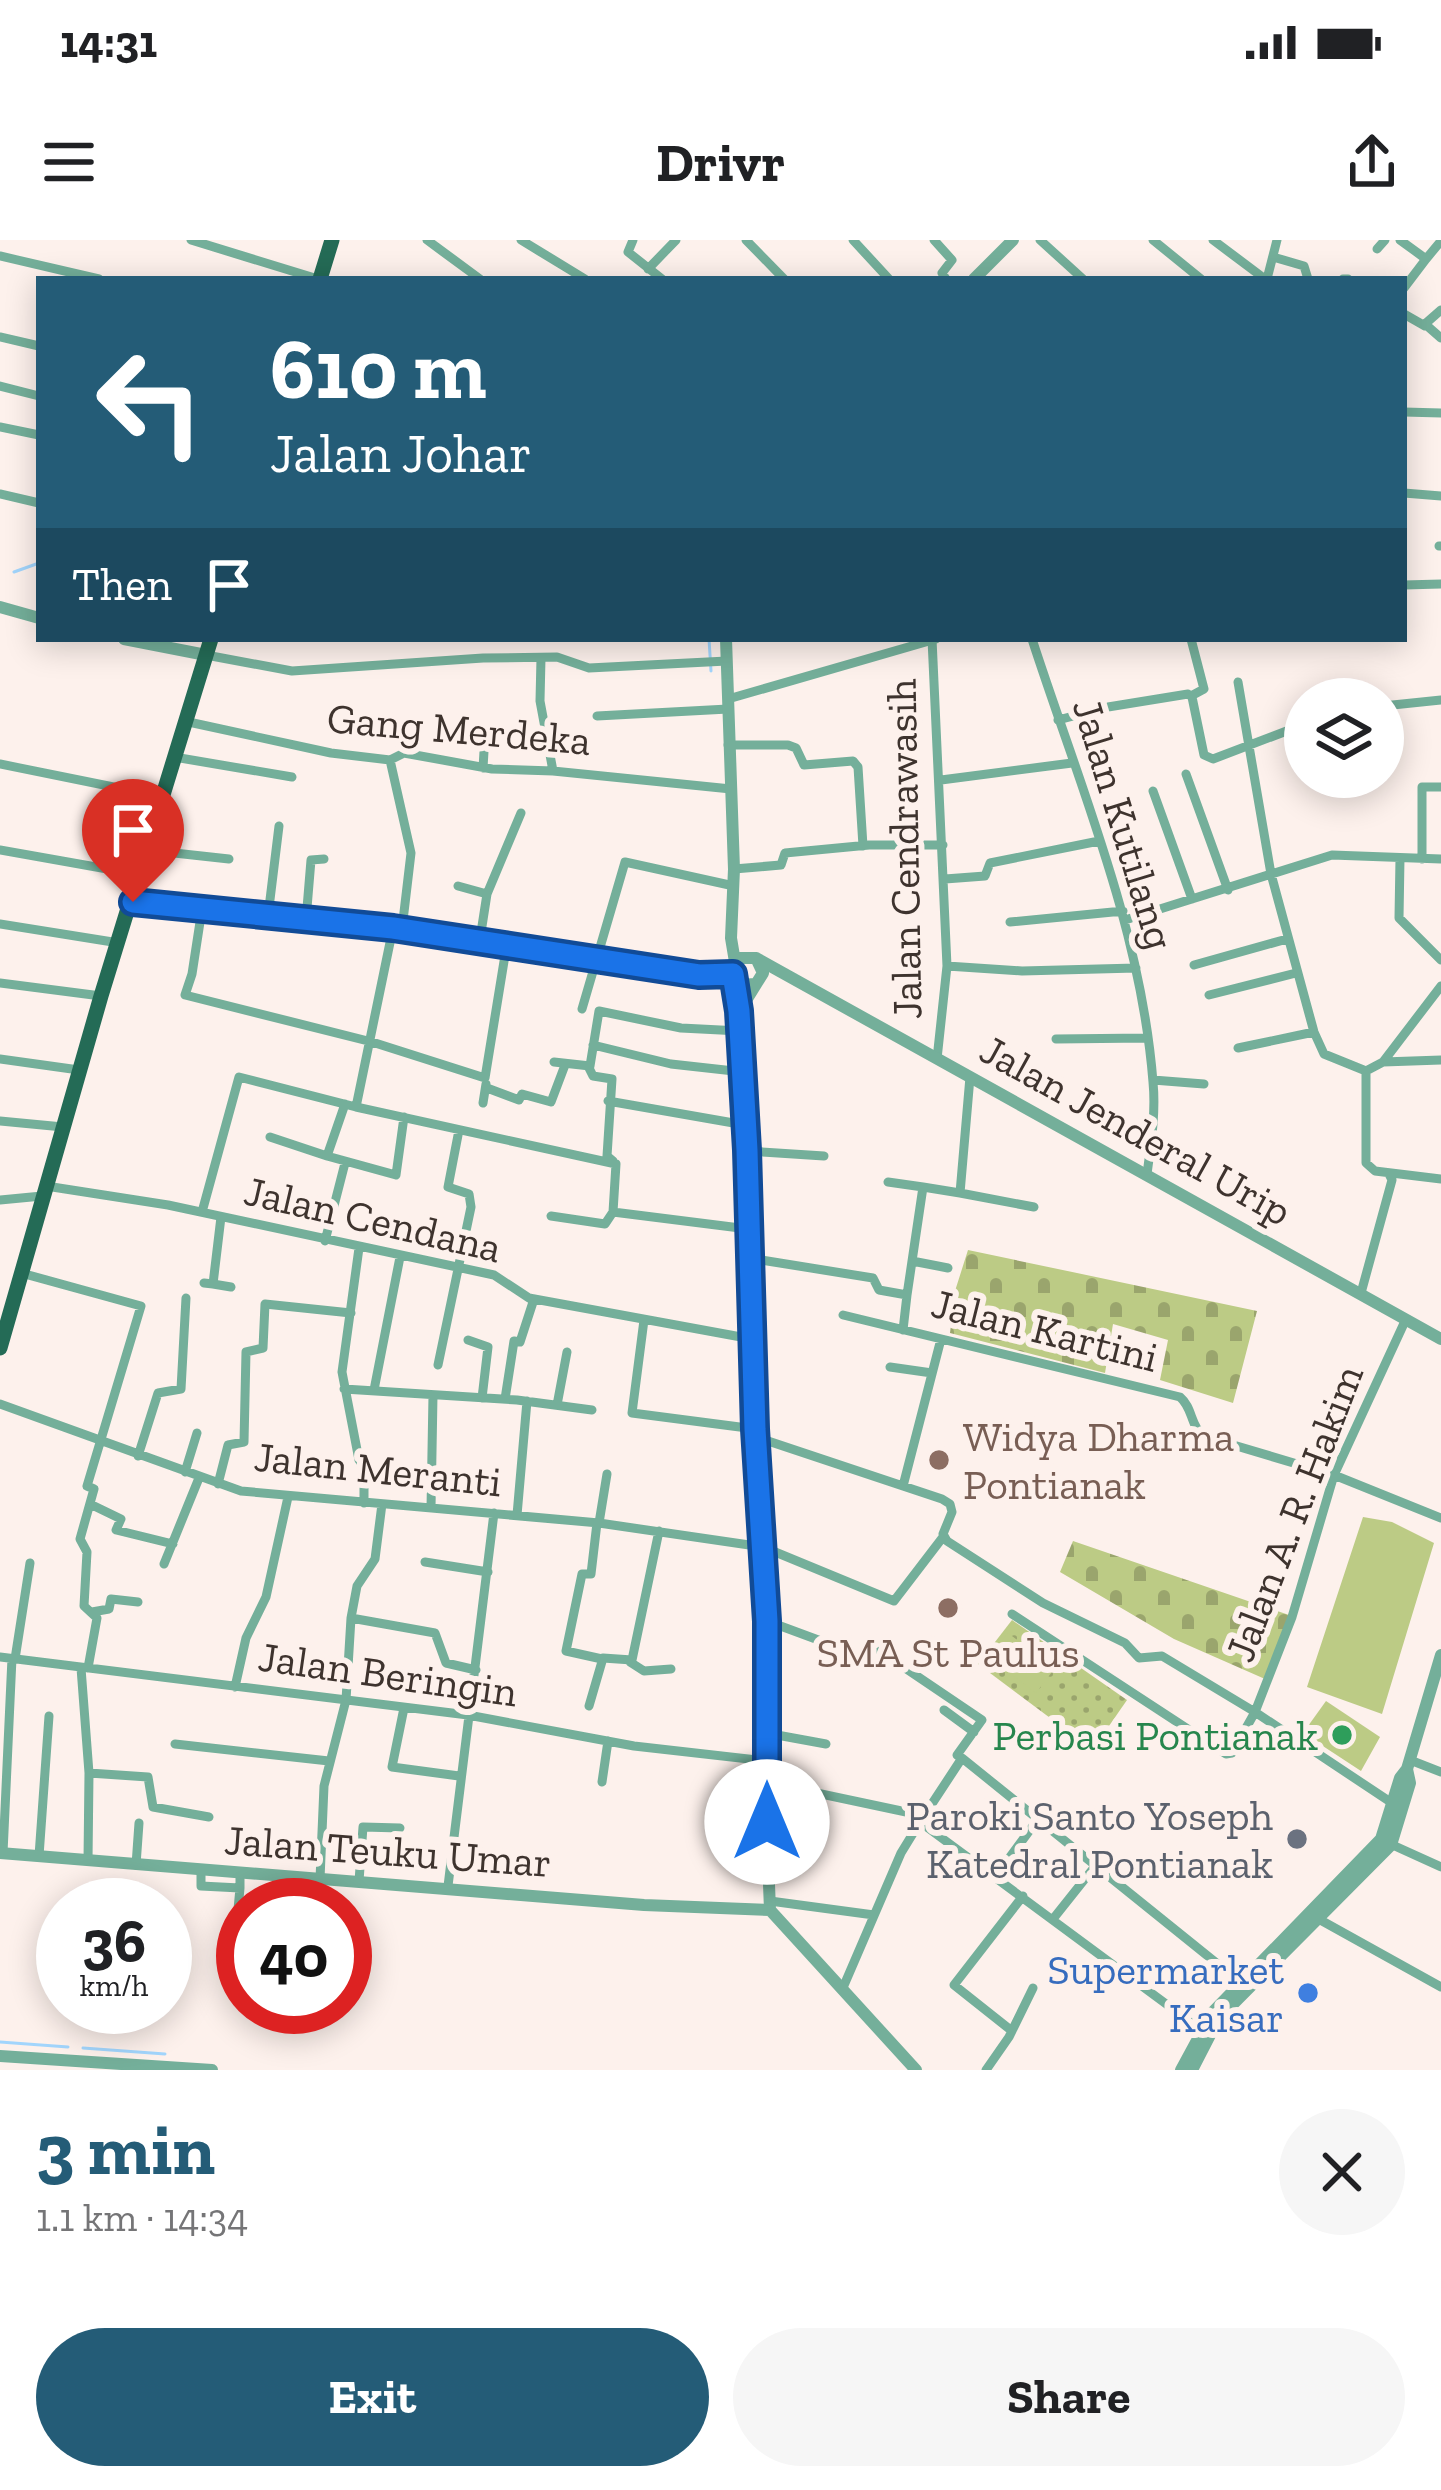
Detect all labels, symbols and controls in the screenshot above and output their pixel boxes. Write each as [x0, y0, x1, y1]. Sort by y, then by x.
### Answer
text: 14:31 [60, 15, 157, 69]
icon: menu [36, 129, 102, 195]
icon: share [1339, 129, 1405, 195]
text: Drivr [656, 130, 785, 195]
text: 610 m [270, 319, 487, 420]
icon: left [72, 324, 228, 480]
text: Jalan Johar [270, 421, 532, 486]
icon: arrive [196, 552, 262, 618]
text: Then [72, 558, 172, 612]
street label: Jalan Cendrawasih [876, 678, 932, 1020]
map controls [1284, 678, 1404, 798]
button: layers [1284, 678, 1404, 798]
street label: Gang Merdeka [325, 692, 593, 766]
street label: Jalan Kutilang [1062, 693, 1186, 955]
pin [82, 779, 184, 902]
icon: arrive [100, 797, 166, 863]
street label: Jalan Jenderal Urip [972, 1023, 1300, 1237]
street label: Jalan Cendana [240, 1165, 506, 1273]
street label: Jalan Kartini [927, 1277, 1163, 1383]
street label: Jalan A. R. Hakim [1214, 1358, 1374, 1668]
place label: Widya Dharma Pontianak [963, 1411, 1234, 1510]
street label: Jalan Meranti [252, 1431, 504, 1507]
marker: Widya Dharma Pontianak [926, 1447, 952, 1473]
marker: SMA St Paulus [935, 1595, 961, 1621]
place label: SMA St Paulus [816, 1627, 1080, 1678]
street label: Jalan Beringin [255, 1631, 521, 1717]
place label: Perbasi Pontianak [992, 1710, 1318, 1761]
marker: Perbasi Pontianak [1329, 1722, 1355, 1748]
position arrow [704, 1759, 830, 1885]
place label: Paroki Santo Yoseph Katedral Pontianak [906, 1790, 1273, 1889]
street label: Jalan Teuku Umar [223, 1814, 553, 1888]
marker: Paroki Santo Yoseph Katedral Pontianak [1284, 1826, 1310, 1852]
speed limit sign: 40 [216, 1878, 372, 2034]
text: 36 [82, 1905, 146, 1977]
place label: Supermarket Kaisar [1047, 1944, 1284, 2043]
text: km/h [80, 1968, 148, 2004]
marker: Supermarket Kaisar [1295, 1980, 1321, 2006]
text: 3 min [36, 2106, 215, 2192]
button: close [1279, 2109, 1405, 2235]
text: 1.1 km · 14:34 [36, 2194, 248, 2241]
button: Exit [36, 2328, 709, 2466]
button: Share [733, 2328, 1405, 2466]

